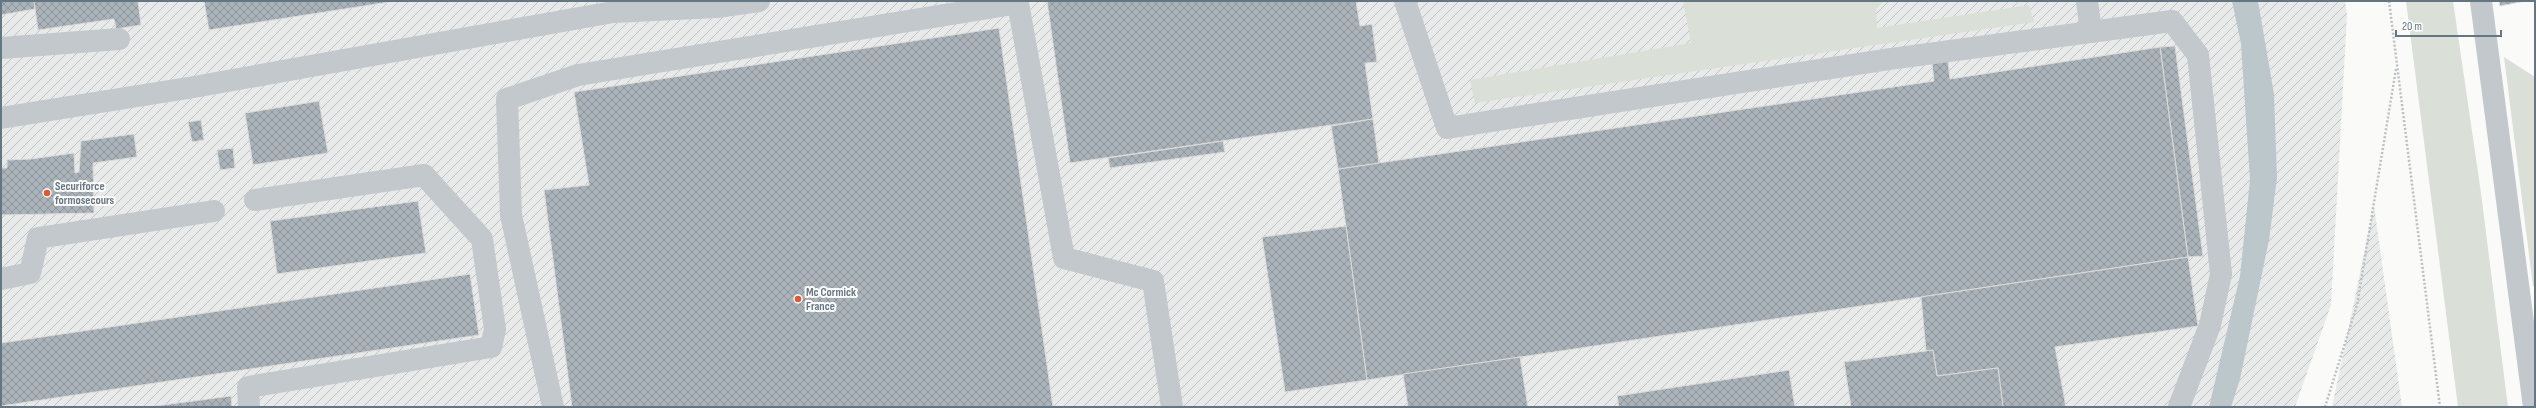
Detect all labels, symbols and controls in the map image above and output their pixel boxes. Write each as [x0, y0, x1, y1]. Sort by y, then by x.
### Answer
scale bar [2396, 12, 2501, 38]
text: 20 m [2402, 19, 2422, 34]
place label: Securiforce formosecours [55, 179, 115, 208]
marker: Securiforce formosecours [42, 188, 52, 198]
place label: Mc Cormick France [806, 285, 856, 314]
marker: Mc Cormick France [793, 294, 803, 304]

